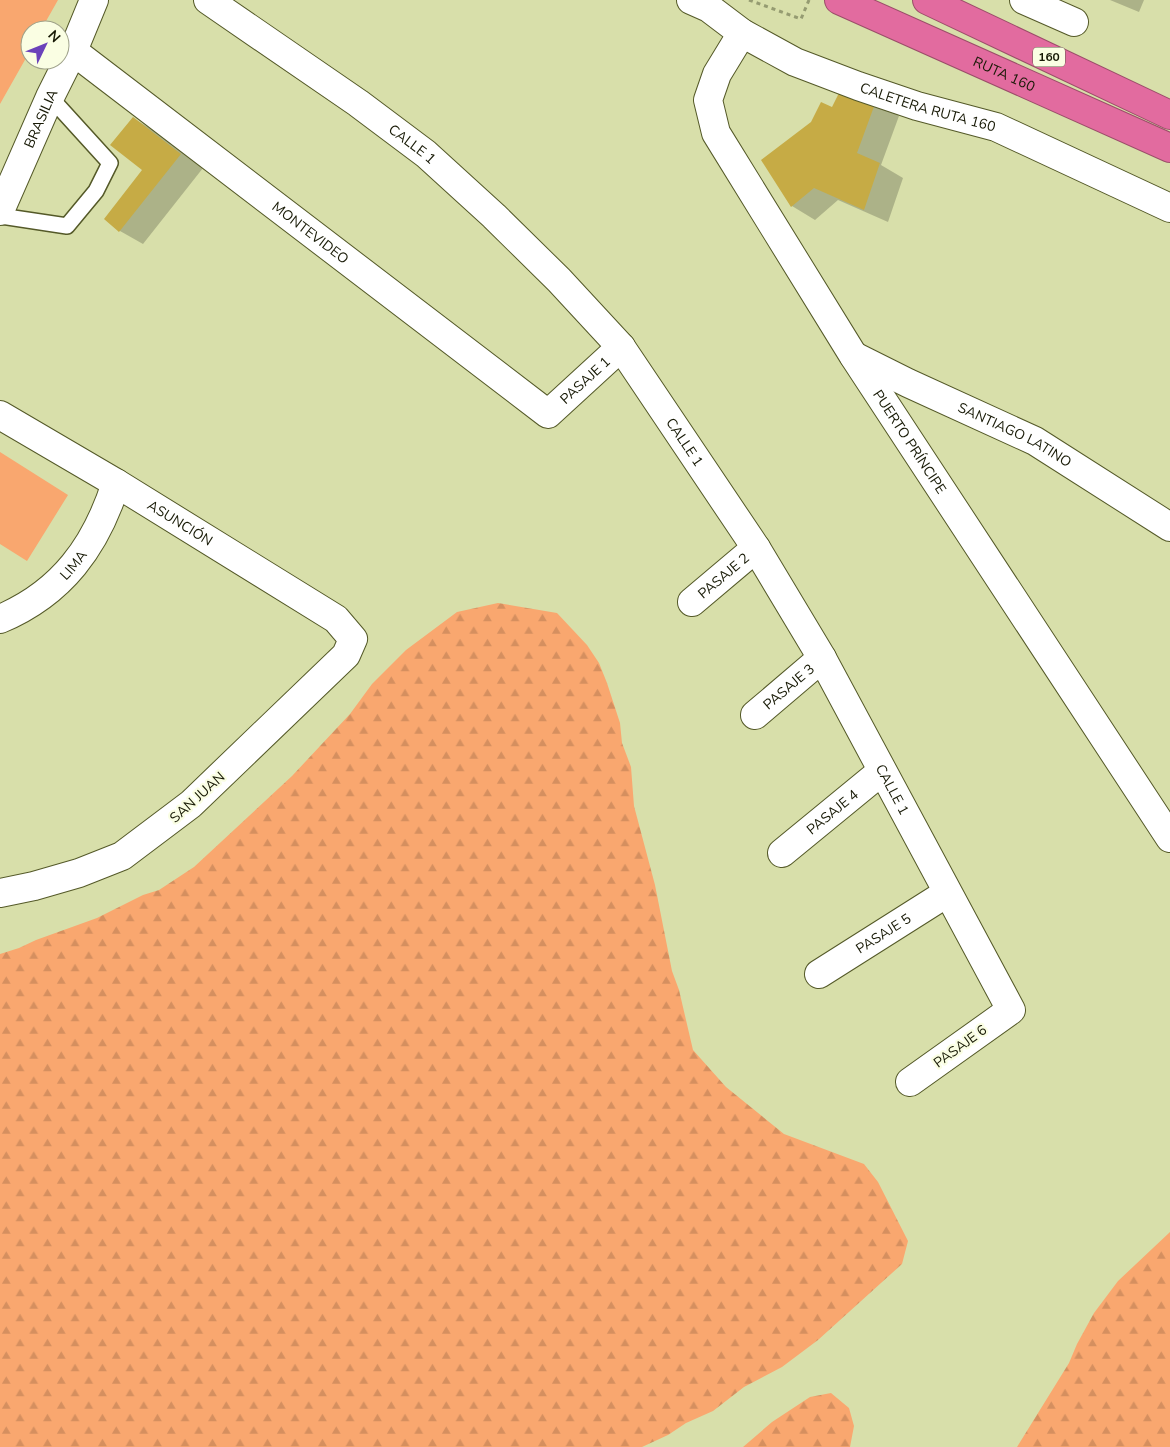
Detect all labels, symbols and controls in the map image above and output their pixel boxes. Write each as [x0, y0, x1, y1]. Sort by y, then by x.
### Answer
north arrow [20, 20, 70, 70]
text: N [44, 26, 65, 47]
road number: 160 [1033, 48, 1065, 66]
street label: RUTA 160 [970, 52, 1038, 96]
street label: CALETERA RUTA 160 [857, 78, 998, 136]
street label: BRASILIA [20, 86, 62, 151]
street label: CALLE 1 [385, 120, 440, 168]
street label: MONTEVIDEO [268, 197, 353, 268]
street label: PASAJE 1 [556, 353, 615, 408]
street label: PUERTO PRÍNCIPE [868, 386, 951, 498]
street label: SANTIAGO LATINO [955, 398, 1075, 472]
street label: CALLE 1 [661, 414, 708, 470]
street label: ASUNCIÓN [144, 496, 216, 551]
street label: LIMA [56, 547, 92, 584]
street label: PASAJE 2 [694, 549, 753, 603]
street label: PASAJE 3 [759, 660, 819, 714]
street label: CALLE 1 [871, 761, 913, 818]
street label: SAN JUAN [166, 768, 229, 827]
street label: PASAJE 4 [803, 785, 863, 839]
street label: PASAJE 5 [852, 909, 915, 958]
street label: PASAJE 6 [930, 1021, 991, 1072]

